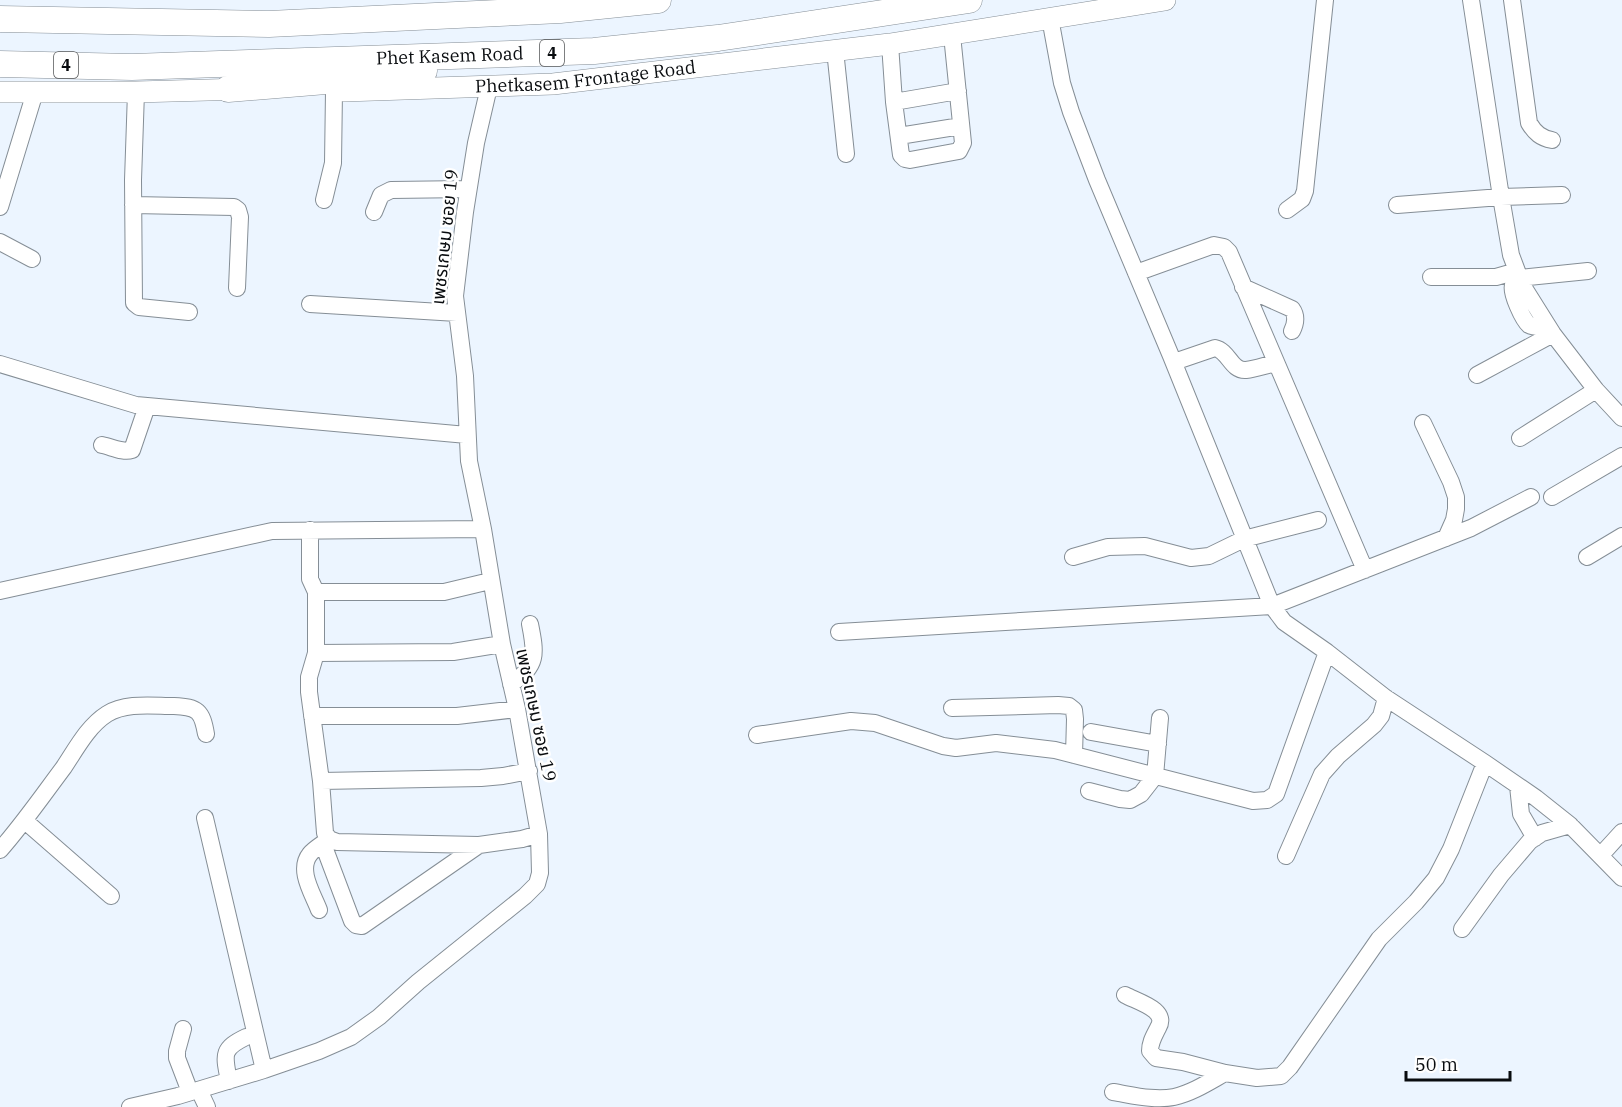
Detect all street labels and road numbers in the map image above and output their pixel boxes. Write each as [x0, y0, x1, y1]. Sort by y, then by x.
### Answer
road number: 4 [540, 40, 564, 66]
street label: Phet Kasem Road [376, 41, 524, 70]
road number: 4 [54, 52, 78, 78]
street label: Phetkasem Frontage Road [475, 55, 697, 98]
street label: เพชรเกษม ซอย 19 [426, 168, 463, 306]
street label: เพชรเกษม ซอย 19 [511, 646, 562, 784]

